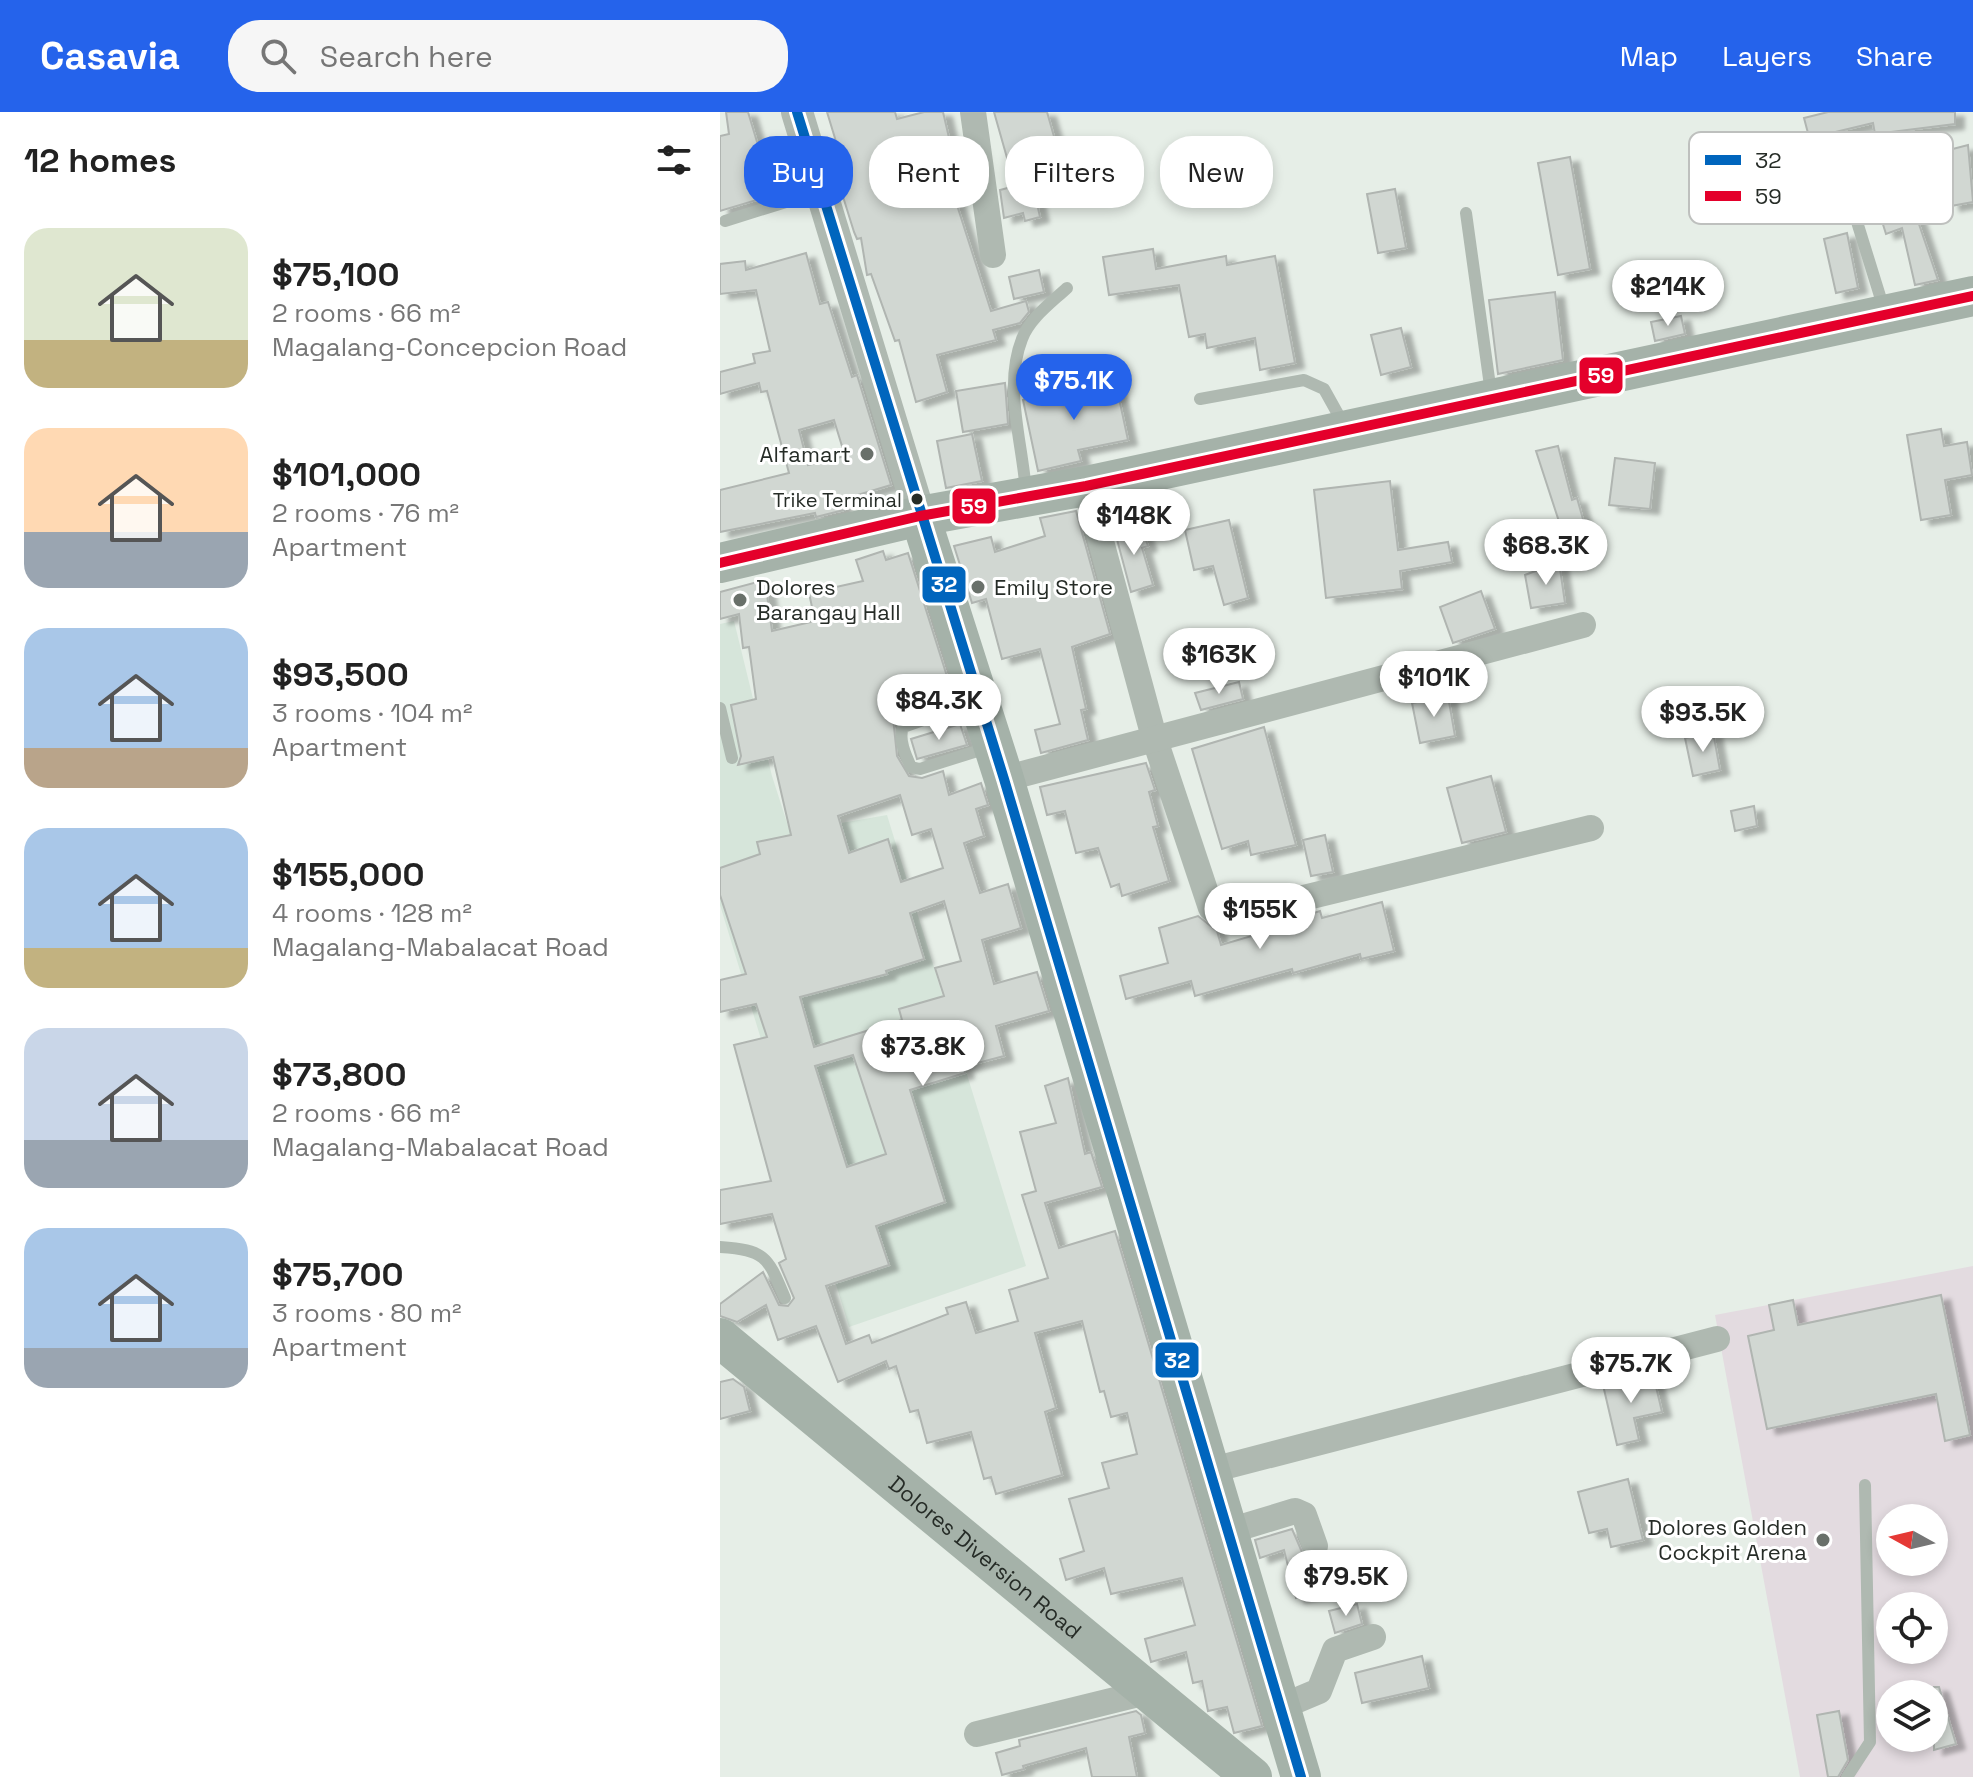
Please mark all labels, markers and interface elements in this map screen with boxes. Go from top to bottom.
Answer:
search box [228,20,788,92]
text: Casavia [40,32,180,80]
icon: search [256,34,300,78]
text: Search here [320,37,493,76]
text: Map [1620,38,1678,74]
text: Layers [1722,38,1812,74]
text: Share [1856,38,1933,74]
legend [1689,132,1953,224]
chip: Buy [744,136,853,208]
chip: Rent [869,136,989,208]
chip: Filters [1005,136,1144,208]
chip: New [1160,136,1273,208]
icon: filters [652,138,696,182]
text: 12 homes [24,139,176,182]
text: 32 [1755,146,1782,174]
text: 59 [1755,182,1782,210]
text: $75,100 [272,253,400,296]
icon: home [88,260,184,356]
pin: $214K [1612,260,1724,328]
text: $214K [1630,269,1706,303]
text: 2 rooms · 66 m² [272,296,461,330]
text: Magalang-Concepcion Road [272,330,627,364]
pin: $75.1K [1009,354,1139,422]
line badge: 59 [1578,356,1624,395]
text: 59 [1588,361,1614,389]
text: $75.1K [1034,363,1114,397]
place label: Alfamart [760,440,851,468]
marker: Alfamart [858,445,876,463]
text: $101,000 [272,453,421,496]
icon: home [88,460,184,556]
place label: Trike Terminal [773,487,902,513]
line badge: 59 [951,487,997,525]
pin: $148K [1078,489,1190,557]
marker: Trike Terminal [909,491,925,507]
text: 59 [961,492,987,520]
text: 2 rooms · 76 m² [272,496,459,530]
text: $148K [1096,498,1172,532]
pin: $68.3K [1481,519,1611,587]
text: $68.3K [1502,528,1590,562]
text: Apartment [272,530,407,564]
line badge: 32 [921,565,967,604]
text: 32 [931,570,957,598]
place label: Dolores Barangay Hall [756,573,901,626]
place label: Emily Store [994,573,1113,601]
marker: Emily Store [969,578,987,596]
marker: Dolores Barangay Hall [731,591,749,609]
pin: $163K [1163,628,1275,696]
text: $163K [1181,637,1257,671]
pin: $101K [1378,651,1490,719]
text: $93,500 [272,653,409,696]
icon: home [88,660,184,756]
text: $101K [1398,660,1470,694]
pin: $84.3K [874,674,1004,742]
text: $84.3K [895,683,983,717]
pin: $93.5K [1638,686,1768,754]
text: $93.5K [1659,695,1747,729]
text: 3 rooms · 104 m² [272,696,473,730]
text: Apartment [272,730,407,764]
text: $155,000 [272,853,424,896]
icon: home [88,860,184,956]
pin: $155K [1204,883,1316,951]
text: $155K [1223,892,1297,926]
text: 4 rooms · 128 m² [272,896,472,930]
text: Magalang-Mabalacat Road [272,930,609,964]
pin: $73.8K [858,1020,988,1088]
text: $73.8K [880,1029,966,1063]
text: $73,800 [272,1053,407,1096]
icon: home [88,1060,184,1156]
text: 2 rooms · 66 m² [272,1096,461,1130]
text: Magalang-Mabalacat Road [272,1130,609,1164]
text: $75,700 [272,1253,403,1296]
icon: home [88,1260,184,1356]
text: 3 rooms · 80 m² [272,1296,462,1330]
text: Apartment [272,1330,407,1364]
pin: $75.7K [1566,1337,1696,1405]
line badge: 32 [1154,1341,1200,1379]
text: 32 [1164,1346,1190,1374]
text: $75.7K [1589,1346,1673,1380]
street label: Dolores Diversion Road [883,1469,1087,1645]
north arrow [1876,1504,1948,1576]
map controls [1876,1504,1948,1752]
place label: Dolores Golden Cockpit Arena [1647,1513,1807,1566]
marker: Dolores Golden Cockpit Arena [1814,1531,1832,1549]
pin: $79.5K [1281,1550,1411,1618]
text: $79.5K [1303,1559,1389,1593]
button: locate [1876,1592,1948,1664]
button: layers [1876,1680,1948,1752]

